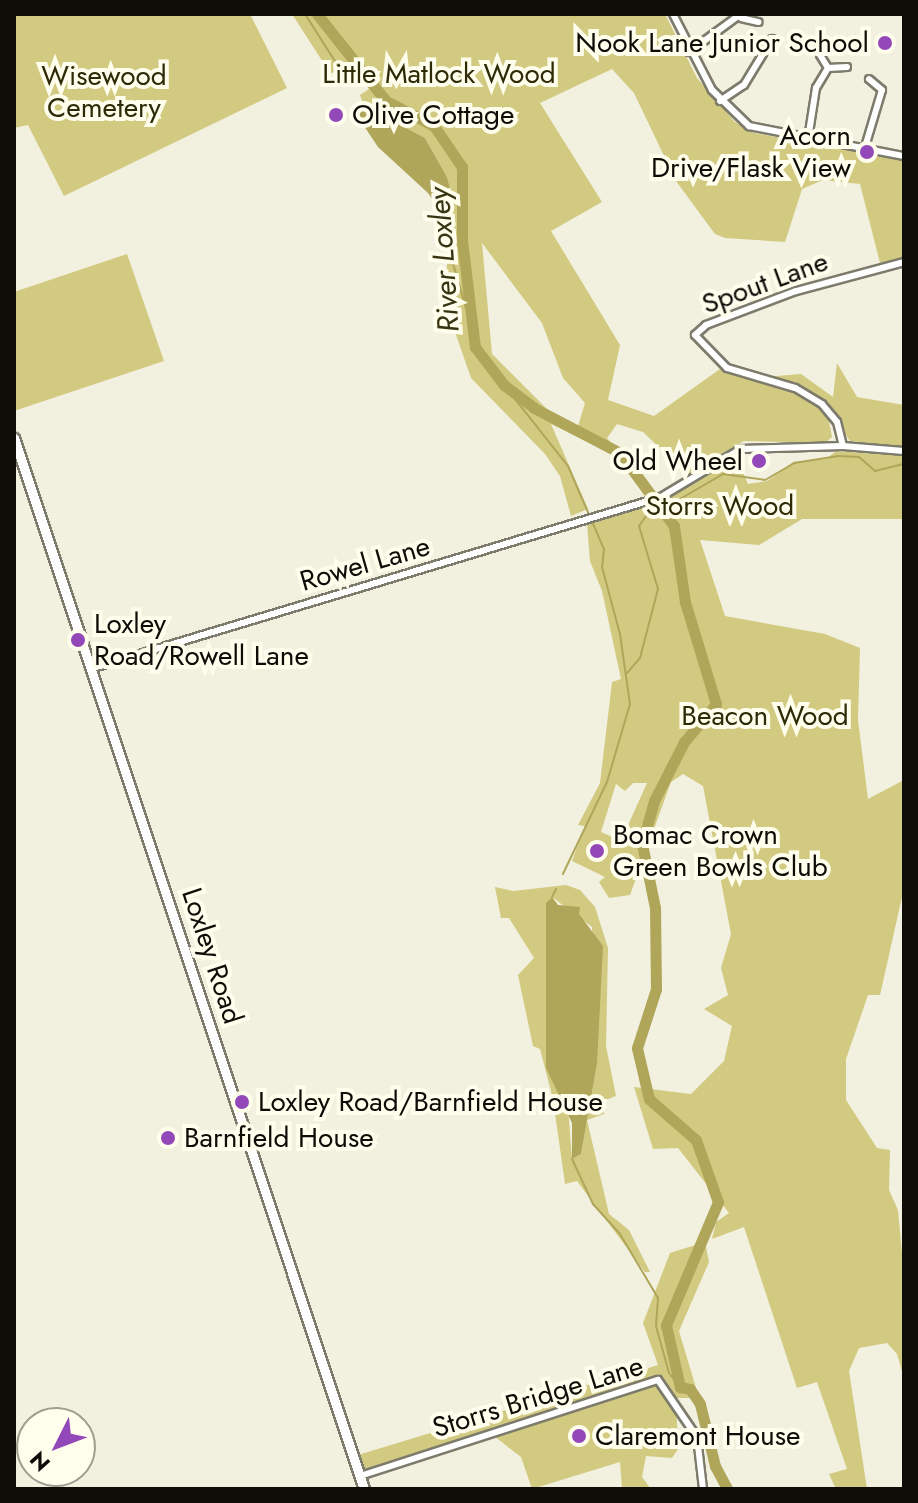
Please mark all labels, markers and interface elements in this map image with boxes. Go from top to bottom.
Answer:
place label: Nook Lane Junior School [575,26,869,60]
marker: Nook Lane Junior School [876,34,894,52]
park label: Little Matlock Wood [322,57,556,91]
park label: Wisewood Cemetery [41,59,167,125]
place label: Olive Cottage [352,98,514,132]
marker: Olive Cottage [327,106,345,124]
place label: Acorn Drive/Flask View [651,119,851,185]
marker: Acorn Drive/Flask View [858,143,876,161]
water label: River Loxley [421,186,467,334]
street label: Spout Lane [697,245,833,321]
place label: Old Wheel [612,444,743,478]
marker: Old Wheel [750,452,768,470]
park label: Storrs Wood [646,489,794,523]
street label: Rowel Lane [296,529,434,599]
place label: Loxley Road/Rowell Lane [94,607,309,673]
marker: Loxley Road/Rowell Lane [69,631,87,649]
park label: Beacon Wood [681,699,849,733]
place label: Bomac Crown Green Bowls Club [613,818,828,884]
marker: Bomac Crown Green Bowls Club [588,842,606,860]
street label: Loxley Road [174,884,250,1028]
place label: Loxley Road/Barnfield House [258,1085,603,1119]
marker: Loxley Road/Barnfield House [233,1093,251,1111]
place label: Barnfield House [184,1121,374,1155]
marker: Barnfield House [159,1129,177,1147]
street label: Storrs Bridge Lane [429,1349,647,1445]
north arrow [16,1407,96,1487]
place label: Claremont House [595,1419,800,1453]
marker: Claremont House [570,1427,588,1445]
text: N [22,1445,57,1479]

